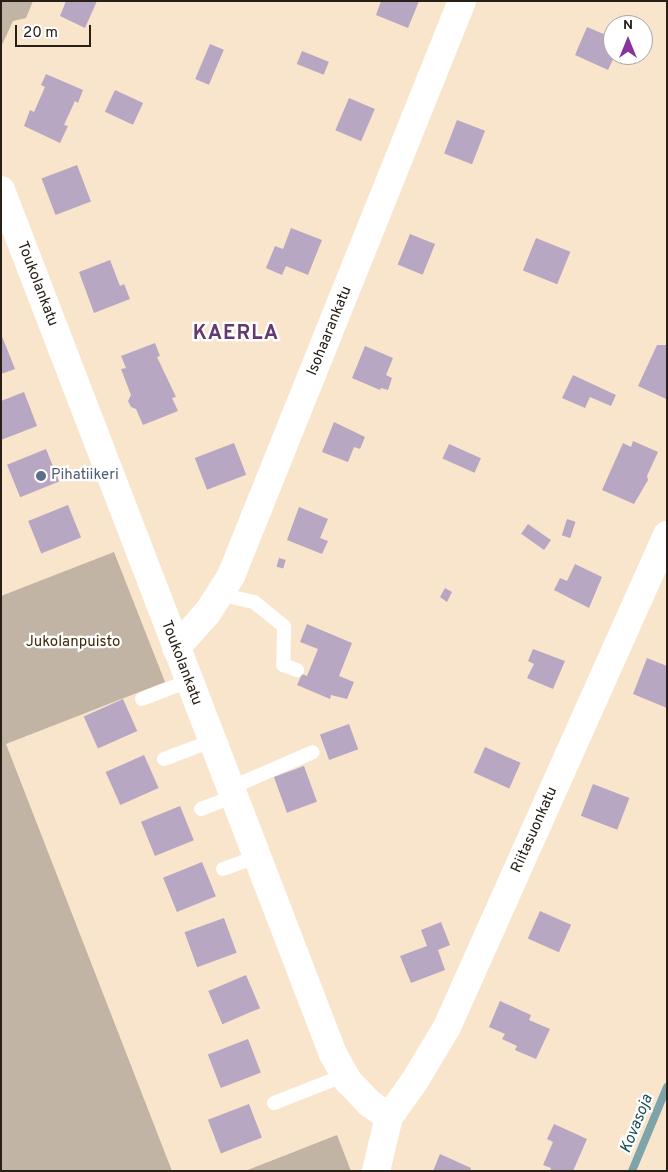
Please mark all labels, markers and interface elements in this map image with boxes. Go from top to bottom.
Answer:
scale bar [18,15,94,47]
north arrow [603,15,653,65]
text: N [623,17,633,34]
text: 20 m [23,24,58,43]
street label: Toukolankatu [13,239,61,329]
street label: Isohaarankatu [304,284,356,378]
district label: KAERLA [192,322,280,346]
place label: Pihatiikeri [51,467,119,485]
marker: Pihatiikeri [35,470,47,482]
street label: Toukolankatu [157,618,205,708]
park label: Jukolanpuisto [26,634,120,652]
street label: Riitasuonkatu [508,784,562,876]
water label: Kovasoja [617,1092,657,1156]

